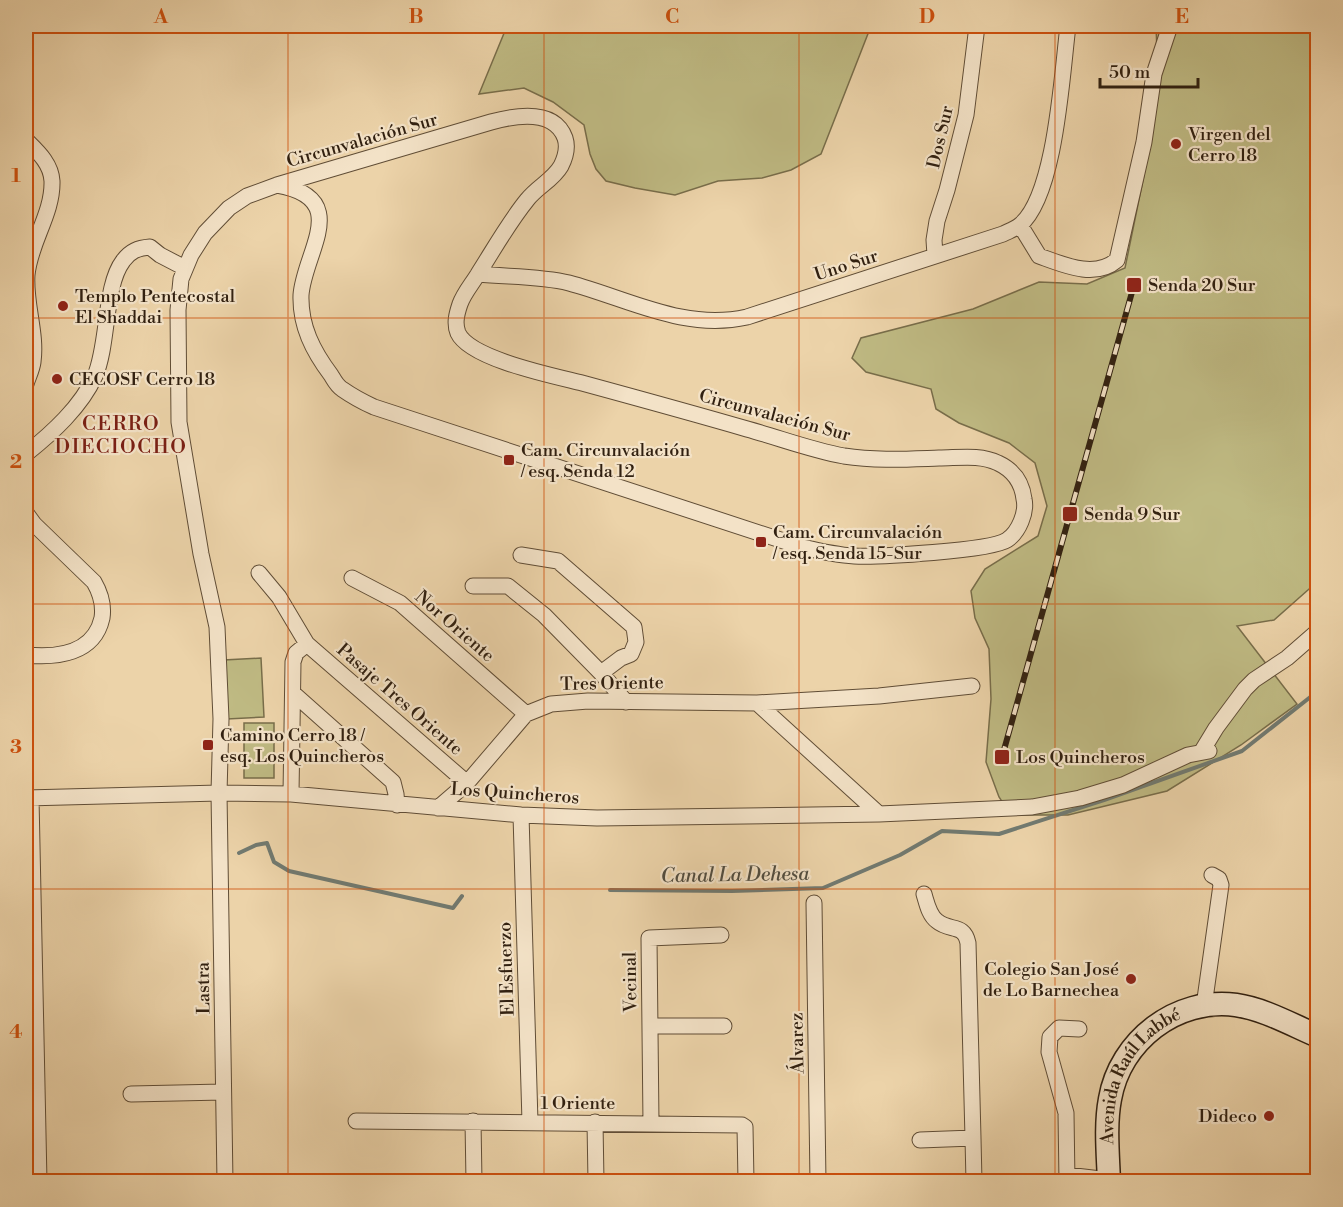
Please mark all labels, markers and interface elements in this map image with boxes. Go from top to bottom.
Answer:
text: A [153,5,169,30]
text: B [408,5,424,30]
text: C [665,5,679,30]
text: D [919,5,935,30]
text: E [1175,5,1189,30]
scale bar [1100,51,1198,89]
text: 50 m [1109,61,1151,84]
street label: Dos Sur [922,103,959,171]
street label: Circunvalación Sur [284,108,441,173]
place label: Virgen del Cerro 18 [1187,123,1271,167]
marker: Virgen del Cerro 18 [1169,137,1183,151]
text: 1 [11,164,21,189]
street label: Uno Sur [811,244,881,287]
place label: Senda 20 Sur [1148,274,1256,297]
marker: Senda 20 Sur [1125,276,1143,294]
place label: Templo Pentecostal El Shaddai [75,285,236,329]
marker: Templo Pentecostal El Shaddai [56,299,70,313]
place label: CECOSF Cerro 18 [69,368,215,391]
marker: CECOSF Cerro 18 [50,372,64,386]
street label: Circunvalación Sur [696,384,853,447]
district label: CERRO DIECIOCHO [55,412,187,460]
place label: Cam. Circunvalación / esq. Senda 12 [520,439,690,483]
text: 2 [10,450,22,475]
marker: Cam. Circunvalación / esq. Senda 12 [502,453,516,467]
place label: Senda 9 Sur [1084,503,1180,526]
marker: Senda 9 Sur [1061,505,1079,523]
place label: Cam. Circunvalación / esq. Senda 15-Sur [772,521,942,565]
marker: Cam. Circunvalación / esq. Senda 15-Sur [754,535,768,549]
street label: Nor Oriente [410,586,499,667]
street label: Pasaje Tres Oriente [332,638,467,760]
street label: Tres Oriente [560,671,664,696]
place label: Camino Cerro 18 / esq. Los Quincheros [220,724,384,768]
text: 3 [10,735,22,760]
marker: Camino Cerro 18 / esq. Los Quincheros [201,738,215,752]
place label: Los Quincheros [1016,746,1145,769]
marker: Los Quincheros [993,748,1011,766]
street label: Los Quincheros [450,778,580,809]
water label: Canal La Dehesa [661,862,810,889]
street label: El Esfuerzo [493,922,520,1016]
street label: Vecinal [618,951,643,1013]
place label: Colegio San José de Lo Barnechea [983,958,1120,1002]
street label: Lastra [192,961,215,1014]
marker: Colegio San José de Lo Barnechea [1124,972,1138,986]
street label: Avenida Raúl Labbé [1096,1003,1184,1146]
street label: Álvarez [785,1012,810,1075]
text: 4 [9,1020,23,1045]
street label: 1 Oriente [541,1092,615,1115]
place label: Dideco [1199,1105,1257,1128]
marker: Dideco [1262,1109,1276,1123]

